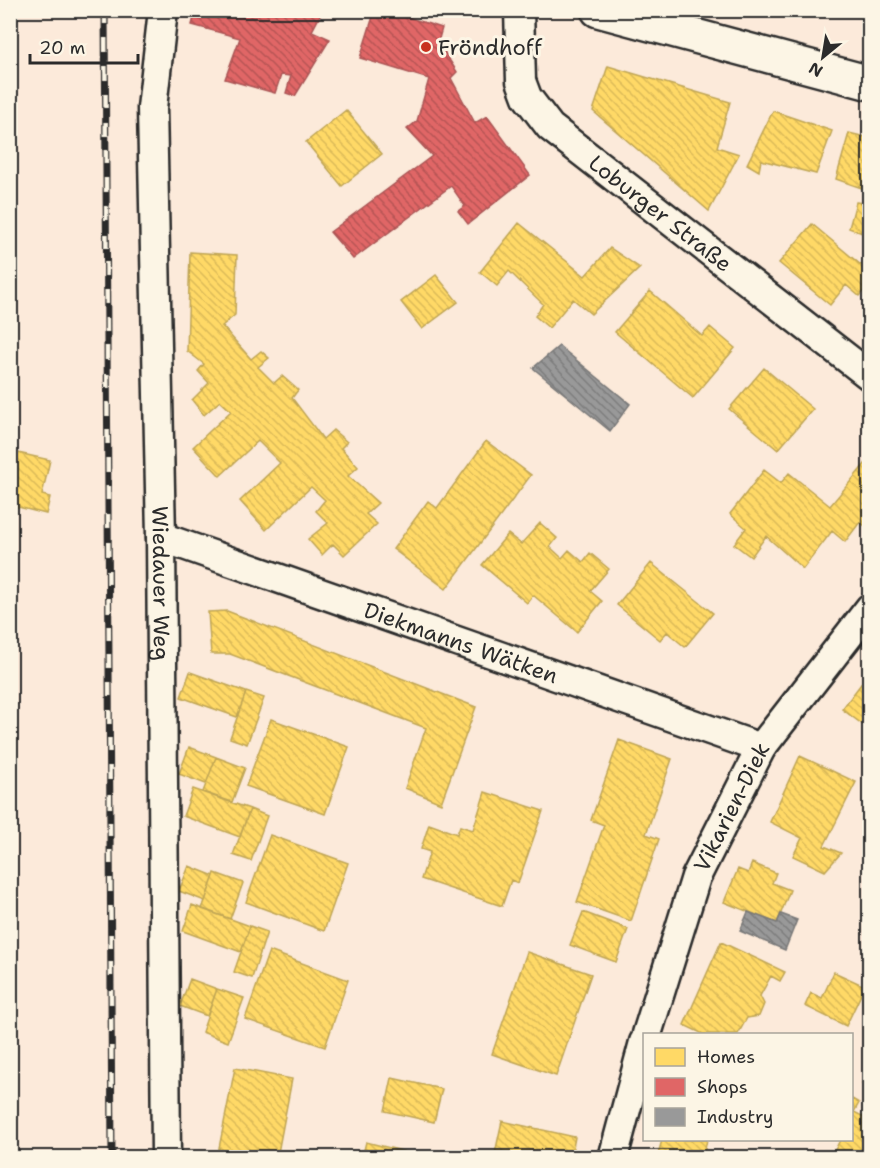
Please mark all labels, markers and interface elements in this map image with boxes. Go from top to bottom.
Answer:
scale bar [30,27,138,65]
north arrow [793,27,853,87]
place label: Fröndhoff [438,33,543,62]
text: 20 m [39,36,85,60]
marker: Fröndhoff [419,40,433,54]
text: N [805,57,826,82]
street label: Loburger Straße [583,148,738,278]
street label: Wiedauer Weg [146,505,176,661]
street label: Diekmanns Wätken [360,595,562,690]
street label: Vikarien-Diek [687,737,776,876]
legend [643,1033,853,1141]
text: Homes [697,1045,755,1069]
text: Shops [697,1075,748,1099]
text: Industry [697,1105,773,1129]

